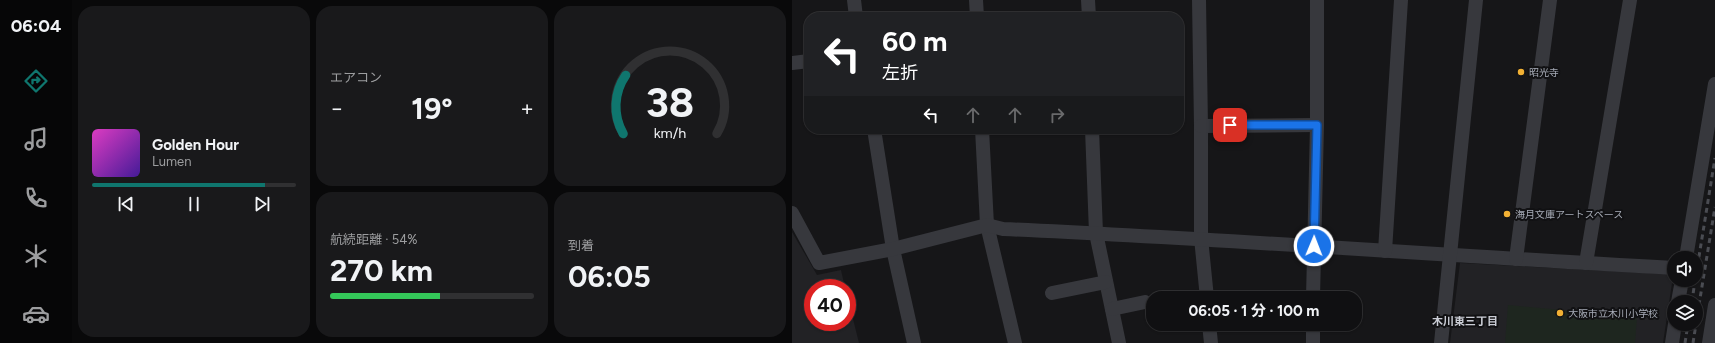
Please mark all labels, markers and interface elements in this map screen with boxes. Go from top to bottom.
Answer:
text: 06:04 [11,15,61,37]
text: 60 m [882,24,947,58]
icon: left [816,28,868,80]
text: 左折 [882,62,918,84]
place label: 昭光寺 [1529,66,1559,79]
icon: directions [22,67,50,95]
marker: 昭光寺 [1516,67,1526,77]
text: エアコン [330,70,382,85]
text: 38 [646,77,694,127]
text: 19° [411,90,453,127]
text: − [330,95,344,122]
text: + [520,95,534,122]
icon: left [920,104,942,126]
icon: ahead [962,104,984,126]
icon: ahead [1004,104,1026,126]
icon: right [1046,104,1068,126]
pin [1213,108,1247,142]
icon: arrive [1219,114,1241,136]
text: km/h [654,123,686,141]
icon: music [22,125,50,153]
text: Golden Hour [152,136,239,154]
text: Lumen [152,154,191,169]
icon: phone [22,184,50,212]
icon: previous [115,193,137,215]
icon: pause [183,193,205,215]
icon: next [251,193,273,215]
place label: 海月文庫アートスペース [1515,208,1623,221]
marker: 海月文庫アートスペース [1502,209,1512,219]
position arrow [1293,225,1335,267]
text: 航続距離 · 54% [330,232,418,247]
text: 到着 [568,238,594,253]
icon: climate [22,242,50,270]
map controls [1667,251,1703,331]
button: sound [1667,251,1703,287]
text: 270 km [330,252,433,289]
text: 06:05 [568,258,651,295]
speed limit sign: 40 [804,279,856,331]
button: layers [1667,295,1703,331]
icon: car [22,300,50,328]
text: 06:05 · 1 分 · 100 m [1189,302,1319,320]
place label: 大阪市立木川小学校 [1568,307,1658,320]
marker: 大阪市立木川小学校 [1555,308,1565,318]
district label: 木川東三丁目 [1432,315,1498,328]

